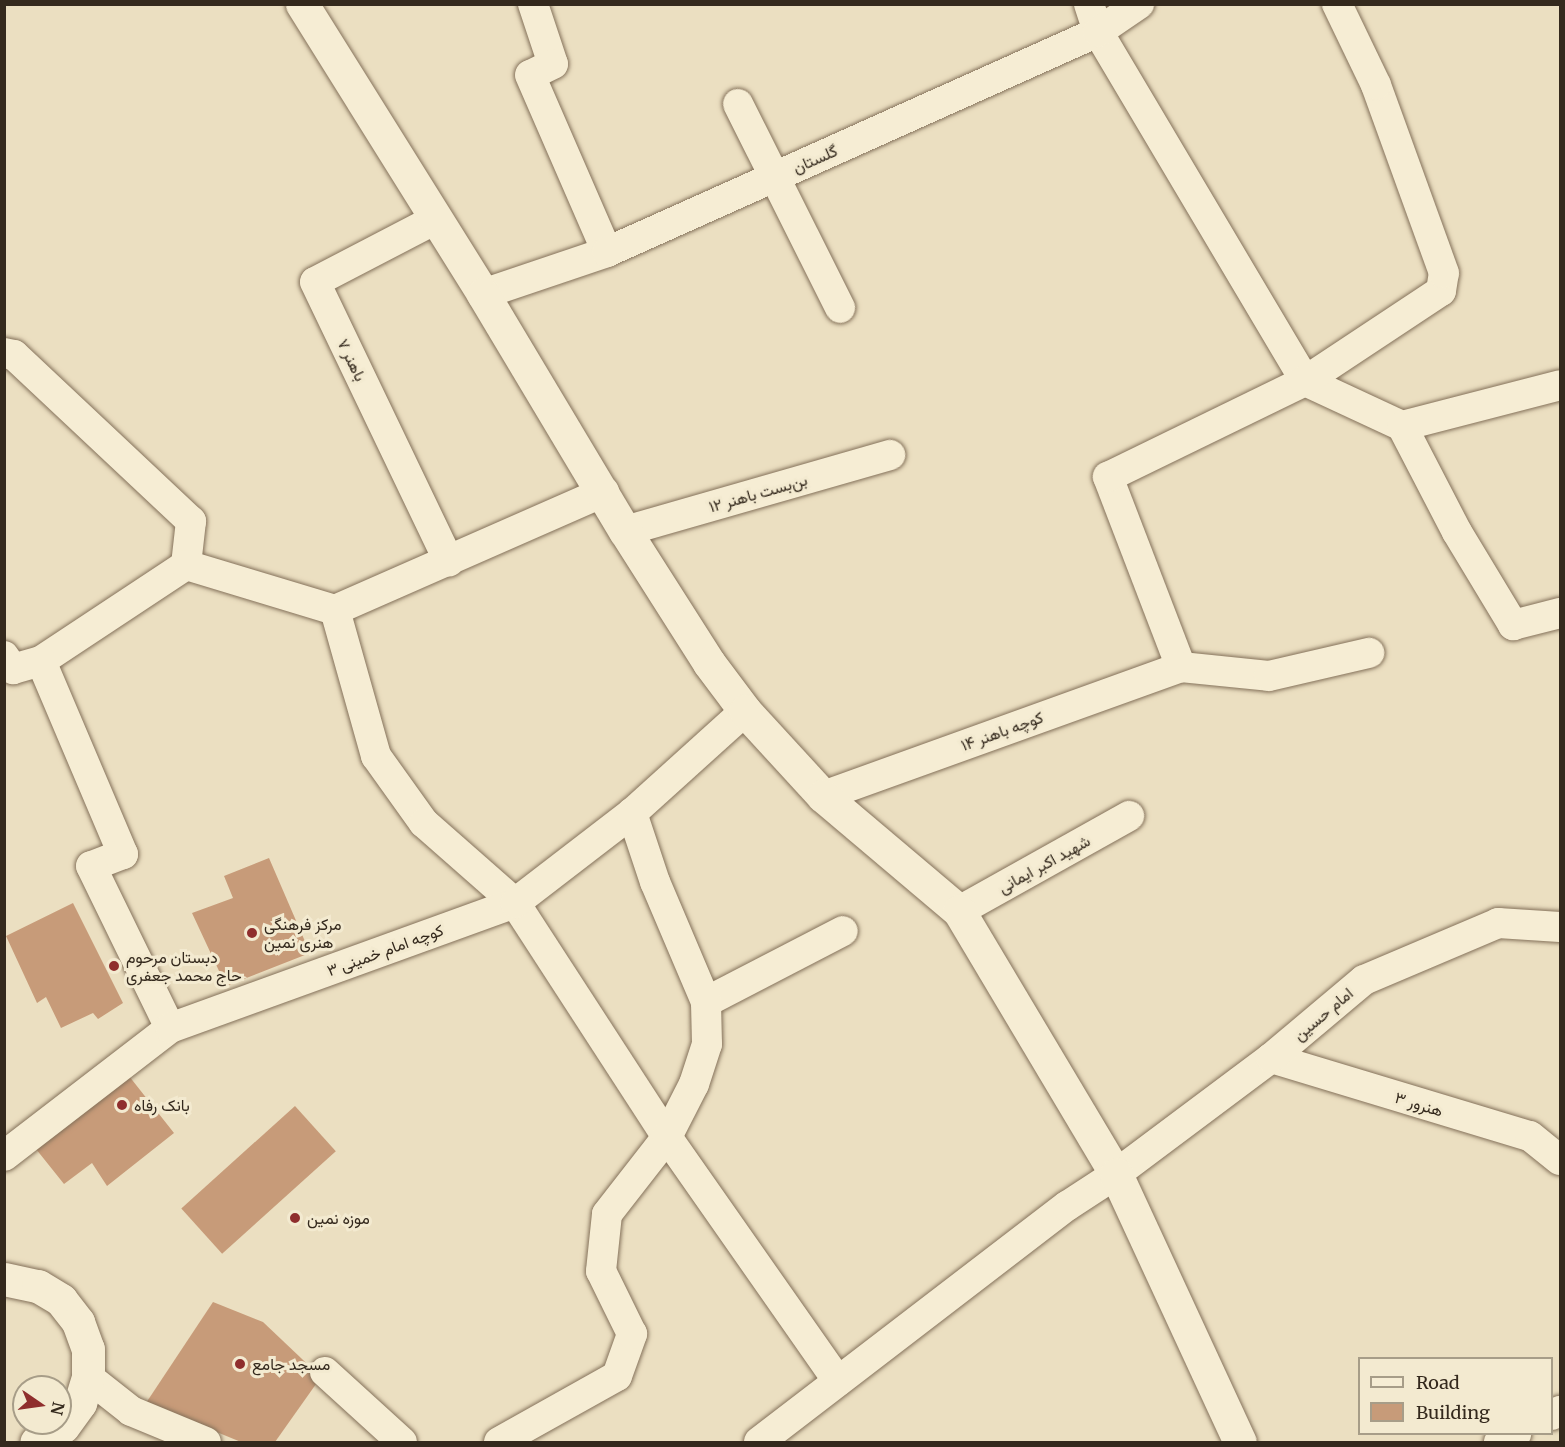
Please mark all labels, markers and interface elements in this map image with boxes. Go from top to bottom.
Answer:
street label: گلستان [790,141,840,177]
street label: باهنر ۷ [334,336,370,384]
street label: بن‌بست باهنر ۱۲ [707,470,809,516]
street label: کوچه باهنر ۱۴ [958,707,1046,755]
street label: شهید اکبر ایمانی [995,831,1093,897]
place label: مرکز فرهنگی هنری نمین [264,914,342,952]
street label: کوچه امام خمینی ۳ [324,920,446,980]
marker: مرکز فرهنگی هنری نمین [245,926,259,940]
place label: دبستان مرحوم حاج محمد جعفری [126,947,242,985]
marker: دبستان مرحوم حاج محمد جعفری [107,959,121,973]
street label: امام حسین [1289,984,1357,1044]
street label: هنرور ۳ [1393,1088,1445,1120]
place label: بانک رفاه [134,1095,190,1115]
marker: بانک رفاه [115,1098,129,1112]
place label: موزه نمین [307,1208,370,1228]
marker: موزه نمین [288,1211,302,1225]
place label: مسجد جامع [252,1354,330,1374]
marker: مسجد جامع [233,1357,247,1371]
legend [1358,1357,1553,1435]
text: Road [1416,1371,1460,1394]
north arrow [12,1375,72,1435]
text: N [46,1400,69,1417]
text: Building [1416,1401,1490,1424]

